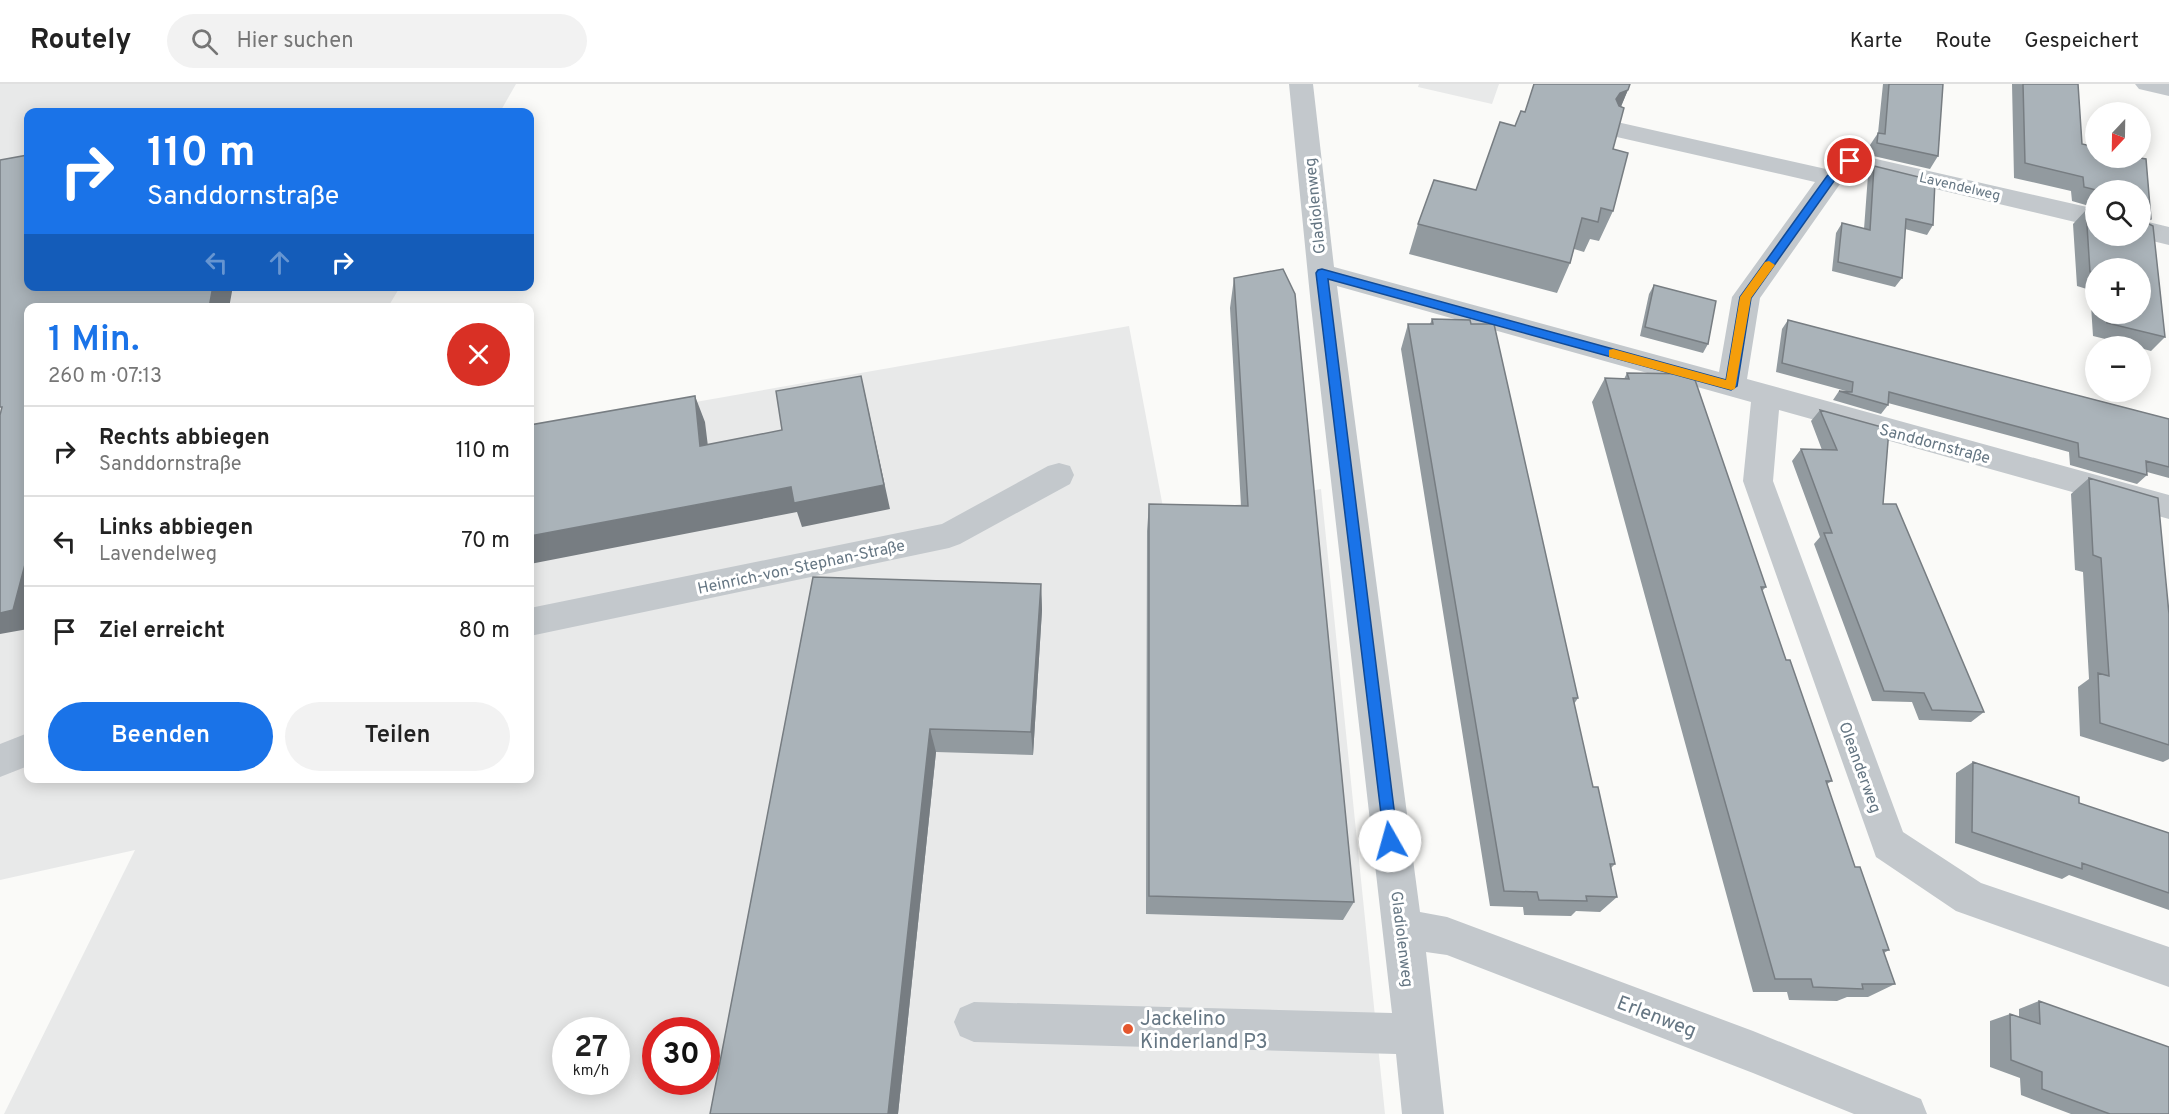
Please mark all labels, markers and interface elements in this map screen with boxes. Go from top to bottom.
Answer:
search box [167,14,587,68]
text: Routely [30,23,131,59]
icon: search [188,25,221,58]
text: Hier suchen [236,28,354,55]
text: Karte [1850,28,1902,55]
text: Route [1935,28,1991,55]
text: Gespeichert [2024,28,2139,55]
north arrow [2085,102,2151,168]
map controls [2085,102,2151,402]
text: 110 m [147,128,256,181]
icon: right [48,132,126,210]
pin [1824,135,1875,186]
icon: arrive [1833,144,1866,177]
street label: Gladiolenweg [1301,157,1331,255]
street label: Lavendelweg [1917,170,2002,205]
text: Sanddornstraße [147,180,339,214]
button: search [2085,180,2151,246]
icon: left [200,246,233,279]
icon: ahead [263,246,296,279]
icon: right [326,246,359,279]
button: + [2085,258,2151,324]
text: 1 Min. [48,318,140,364]
button: close [447,323,510,386]
button: − [2085,336,2151,402]
text: 260 m · 07:13 [48,364,162,390]
street label: Sanddornstraße [1877,421,1992,469]
text: Rechts abbiegen [99,425,270,452]
icon: right [48,435,81,468]
text: 110 m [456,438,510,465]
text: Sanddornstraße [99,452,241,478]
text: Links abbiegen [99,515,253,542]
icon: left [48,525,81,558]
text: 70 m [461,528,510,555]
street label: Heinrich-von-Stephan-Straße [696,536,907,600]
text: Lavendelweg [99,542,217,568]
icon: arrive [48,615,81,648]
text: Ziel erreicht [99,618,225,645]
text: 80 m [459,618,510,645]
button: Beenden [48,702,273,771]
button: Teilen [285,702,510,771]
street label: Oleanderweg [1833,719,1885,816]
position arrow [1358,809,1422,873]
street label: Gladiolenweg [1385,890,1417,989]
street label: Erlenweg [1613,991,1700,1045]
place label: Jackelino Kinderland P3 [1140,1007,1267,1056]
speed limit sign: 30 [642,1017,720,1095]
marker: Jackelino Kinderland P3 [1121,1022,1135,1036]
text: 27 [574,1030,608,1067]
text: km/h [573,1062,609,1081]

